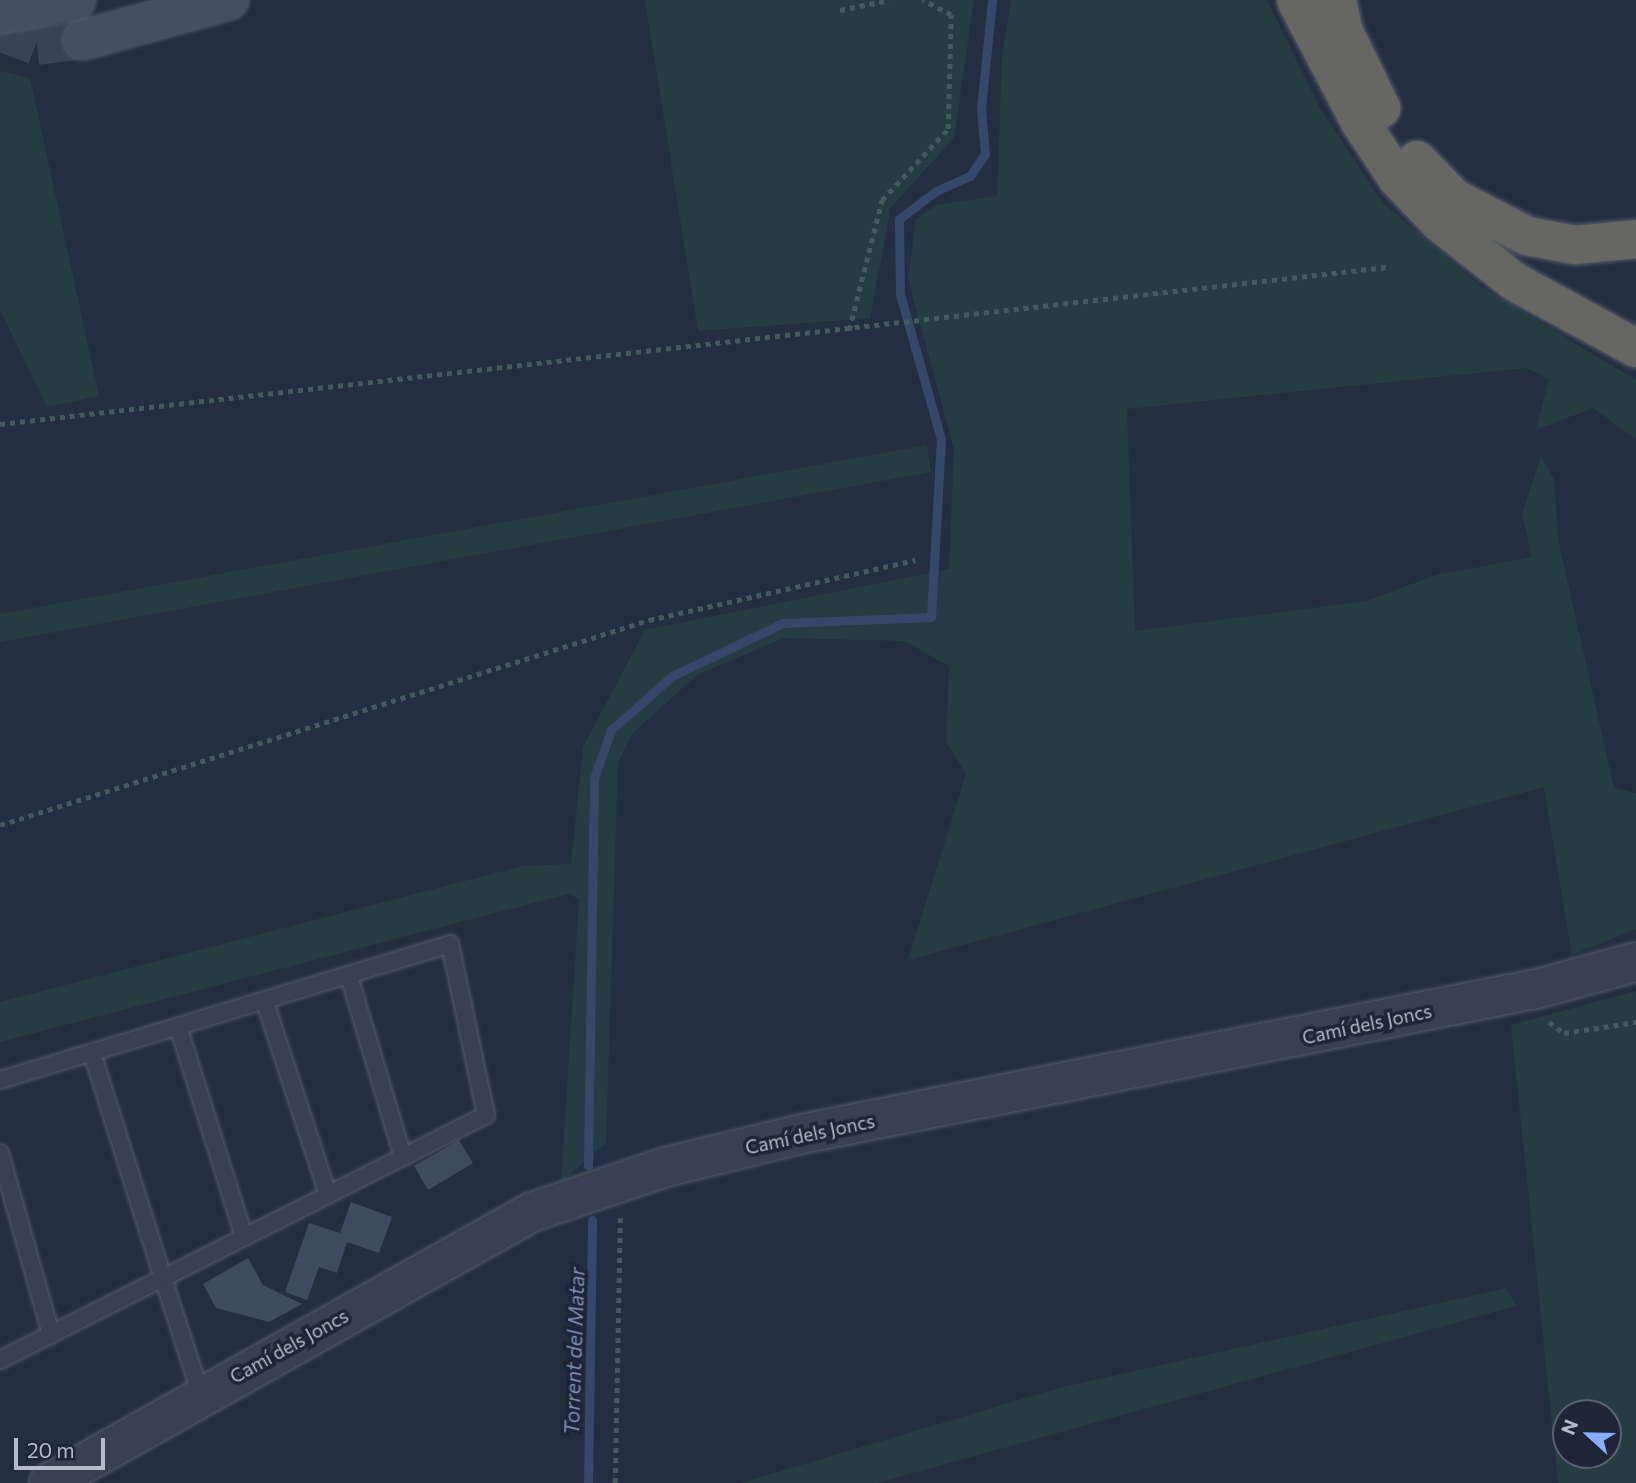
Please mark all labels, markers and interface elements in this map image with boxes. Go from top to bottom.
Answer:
street label: Camí dels Joncs [1300,999,1434,1049]
street label: Camí dels Joncs [743,1109,877,1159]
water label: Torrent del Matar [558,1267,590,1435]
street label: Camí dels Joncs [226,1304,352,1388]
north arrow [1552,1399,1622,1469]
text: N [1556,1416,1582,1438]
scale bar [18,1424,108,1468]
text: 20 m [27,1437,75,1462]

